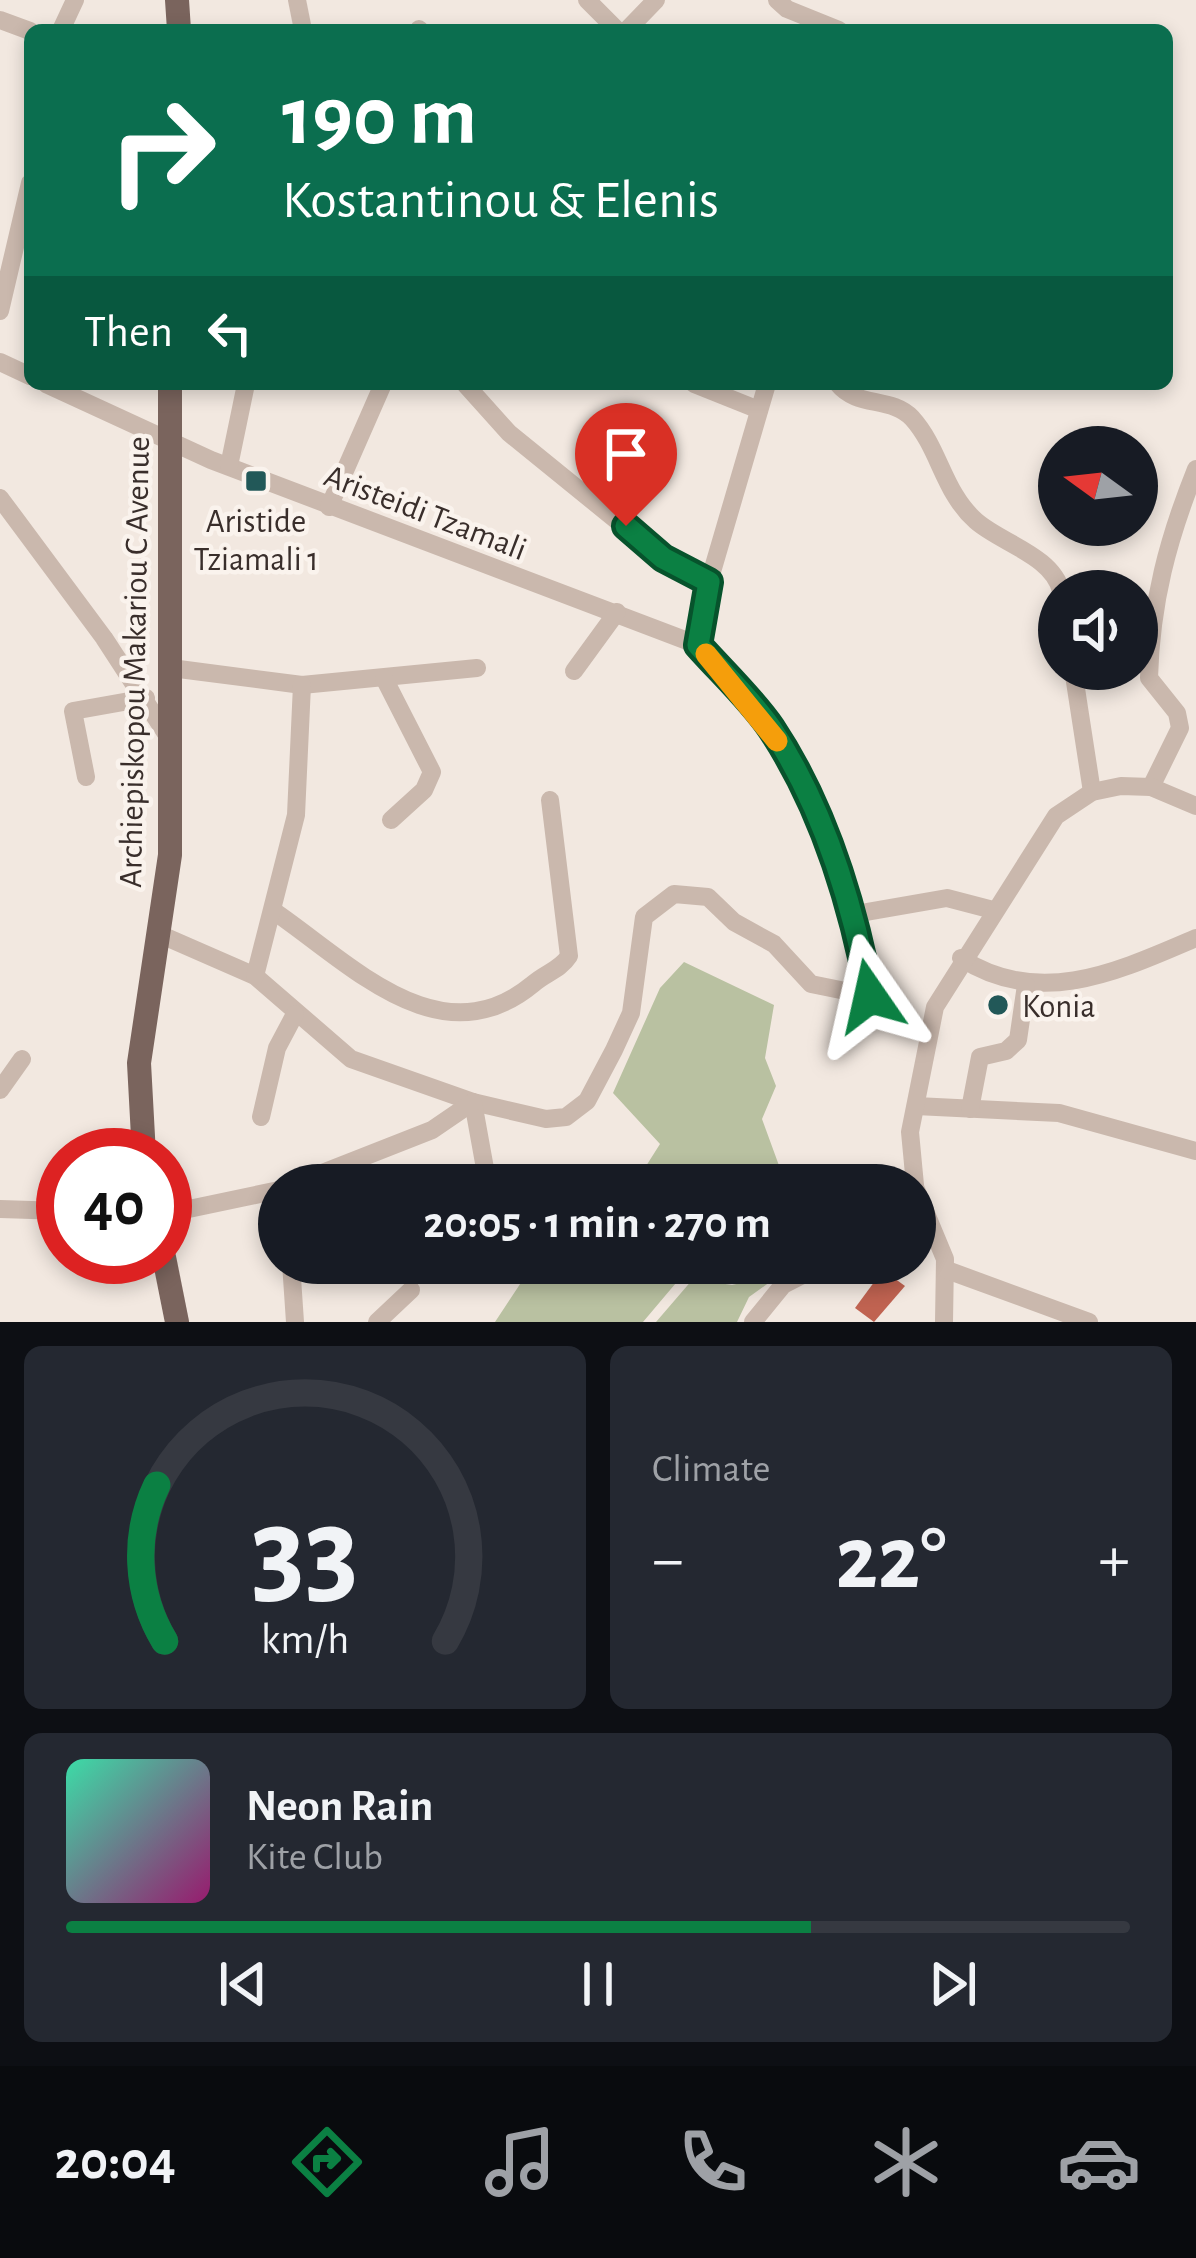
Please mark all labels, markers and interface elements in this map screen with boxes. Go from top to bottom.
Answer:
icon: right [84,72,240,228]
text: 190 m [282,76,477,160]
text: Kostantinou & Elenis [282,174,719,228]
icon: left [197,300,263,366]
text: Then [84,310,173,355]
pin [575,403,677,526]
icon: arrive [593,421,659,487]
north arrow [1038,426,1158,546]
map controls [1038,426,1158,690]
street label: Archiepiskopou Makariou C Avenue [115,436,156,888]
street label: Aristeidi Tzamali [319,460,531,567]
marker: Aristide Tziamali 1 [243,468,269,494]
place label: Aristide Tziamali 1 [193,506,319,577]
button: sound [1038,570,1158,690]
position arrow [807,933,933,1059]
place label: Konia [1022,991,1095,1024]
marker: Konia [985,992,1011,1018]
speed limit sign: 40 [36,1128,192,1284]
text: 20:05 · 1 min · 270 m [423,1201,771,1246]
text: Climate [652,1450,770,1489]
text: 33 [251,1490,359,1615]
text: 22° [835,1515,947,1605]
text: − [652,1527,684,1593]
text: + [1098,1527,1130,1593]
text: km/h [261,1618,349,1661]
text: Neon Rain [246,1784,433,1829]
text: Kite Club [246,1838,383,1877]
icon: previous [210,1951,276,2017]
icon: pause [565,1951,631,2017]
icon: next [920,1951,986,2017]
icon: directions [285,2120,369,2204]
icon: music [478,2120,562,2204]
icon: phone [671,2120,755,2204]
icon: climate [864,2120,948,2204]
icon: car [1057,2120,1141,2204]
text: 20:04 [55,2135,176,2189]

